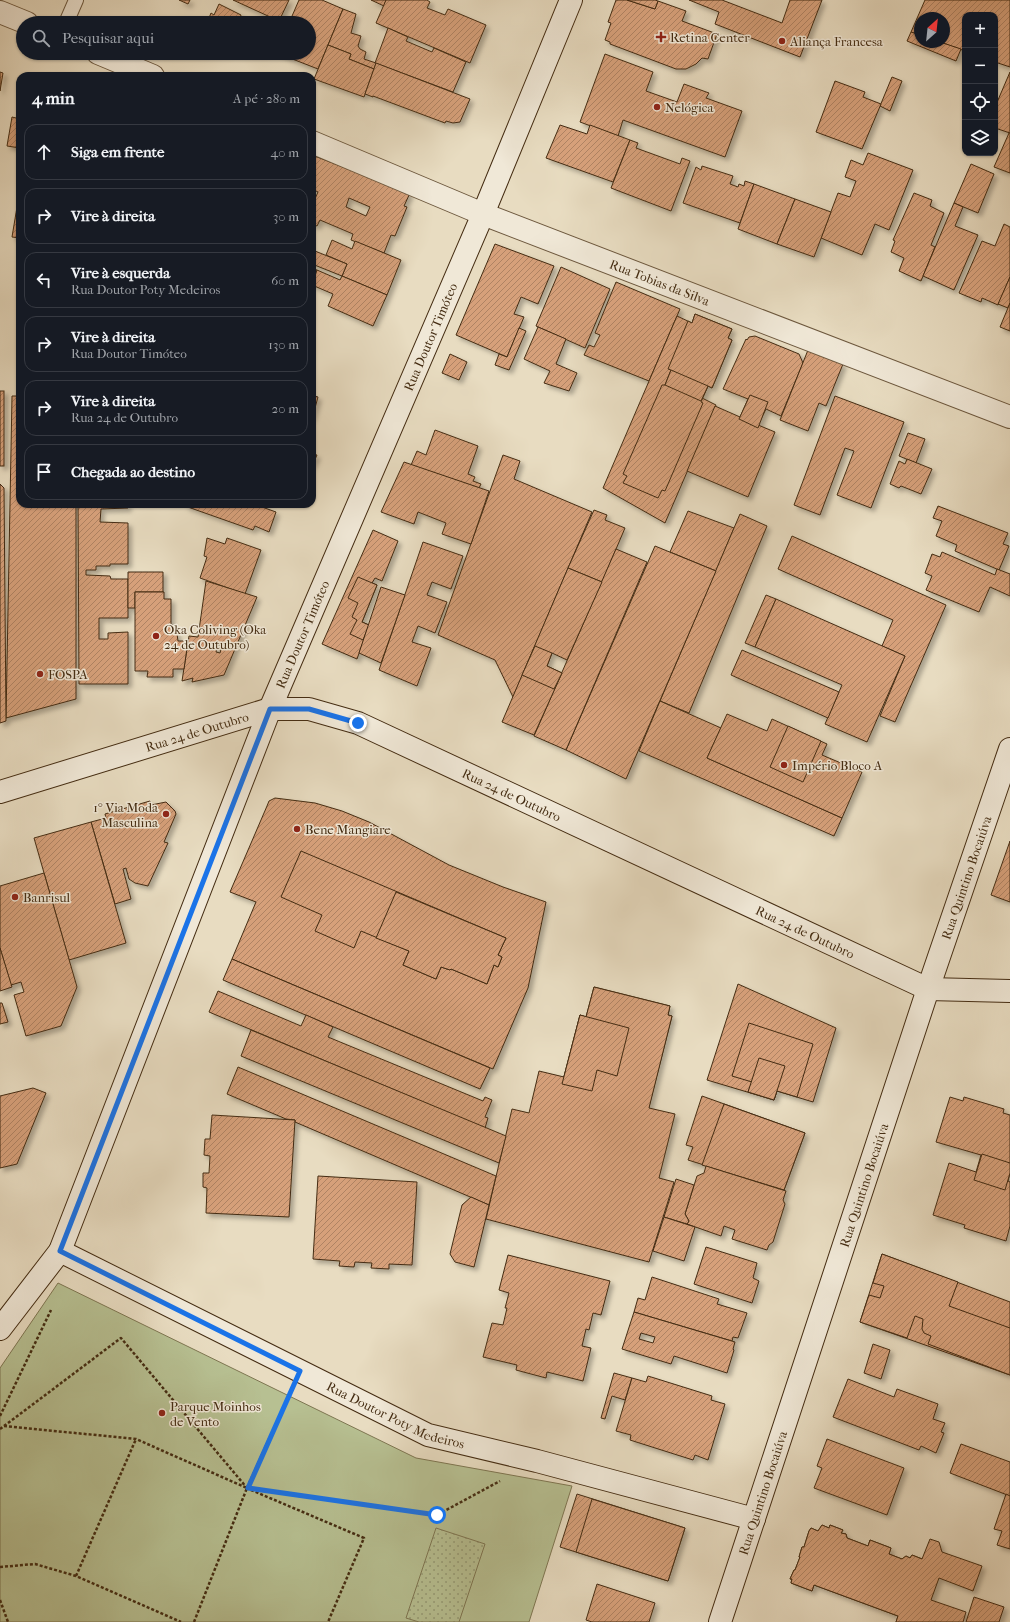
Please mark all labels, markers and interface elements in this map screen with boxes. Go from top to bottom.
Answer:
north arrow [914,12,950,48]
map controls [962,12,998,156]
button: + [962,12,998,48]
search box [16,16,316,60]
icon: search [30,27,52,49]
text: Pesquisar aqui [62,29,154,47]
place label: Retina Center [670,30,750,45]
marker: Retina Center [655,31,667,43]
place label: Aliança Francesa [789,34,884,50]
marker: Aliança Francesa [777,36,787,46]
button: − [962,48,998,84]
button: locate [962,84,998,120]
text: 4 min [32,88,75,108]
text: A pé · 280 m [233,91,300,106]
place label: Nelógica [665,100,715,115]
marker: Nelógica [652,102,662,112]
button: layers [962,120,998,156]
icon: ahead [33,141,55,163]
text: Siga em frente [71,143,164,161]
text: 40 m [271,145,299,160]
icon: right [33,205,55,227]
text: Vire à direita [71,207,155,225]
text: 30 m [273,209,299,224]
street label: Rua Tobias da Silva [608,256,713,309]
text: Vire à esquerda [71,264,170,282]
icon: left [33,269,55,291]
text: 60 m [271,273,299,288]
street label: Rua Doutor Timóteo [400,280,460,393]
text: Rua Doutor Poty Medeiros [71,282,220,297]
text: Vire à direita [71,328,155,346]
icon: right [33,333,55,355]
text: 130 m [268,337,299,352]
text: Rua Doutor Timóteo [71,346,187,361]
text: Vire à direita [71,392,155,410]
icon: right [33,397,55,419]
text: 20 m [272,401,299,416]
text: Rua 24 de Outubro [71,410,178,425]
icon: arrive [33,461,55,483]
text: Chegada ao destino [71,463,195,481]
street label: Rua Doutor Timóteo [272,578,332,691]
place label: Oka Coliving (Oka 24 de Outubro) [164,622,267,652]
marker: Oka Coliving (Oka 24 de Outubro) [151,631,161,641]
place label: FOSPA [48,667,88,682]
marker: FOSPA [35,669,45,679]
street label: Rua 24 de Outubro [143,708,251,754]
route end [349,714,367,732]
place label: Império Bloco A [792,758,883,773]
marker: Império Bloco A [779,760,789,770]
street label: Rua 24 de Outubro [460,765,564,824]
place label: 1° Via Moda Masculina [93,800,159,830]
marker: 1° Via Moda Masculina [161,809,171,819]
street label: Rua Quintino Bocaiúva [938,813,994,941]
place label: Bene Mangiare [305,822,391,837]
marker: Bene Mangiare [292,824,302,834]
place label: Banrisul [23,890,71,905]
marker: Banrisul [10,892,20,902]
street label: Rua 24 de Outubro [753,902,857,961]
street label: Rua Quintino Bocaiúva [836,1120,891,1249]
street label: Rua Doutor Poty Medeiros [324,1378,466,1451]
place label: Parque Moinhos de Vento [170,1399,261,1429]
marker: Parque Moinhos de Vento [157,1408,167,1418]
street label: Rua Quintino Bocaiúva [735,1428,790,1557]
route start [428,1506,446,1524]

